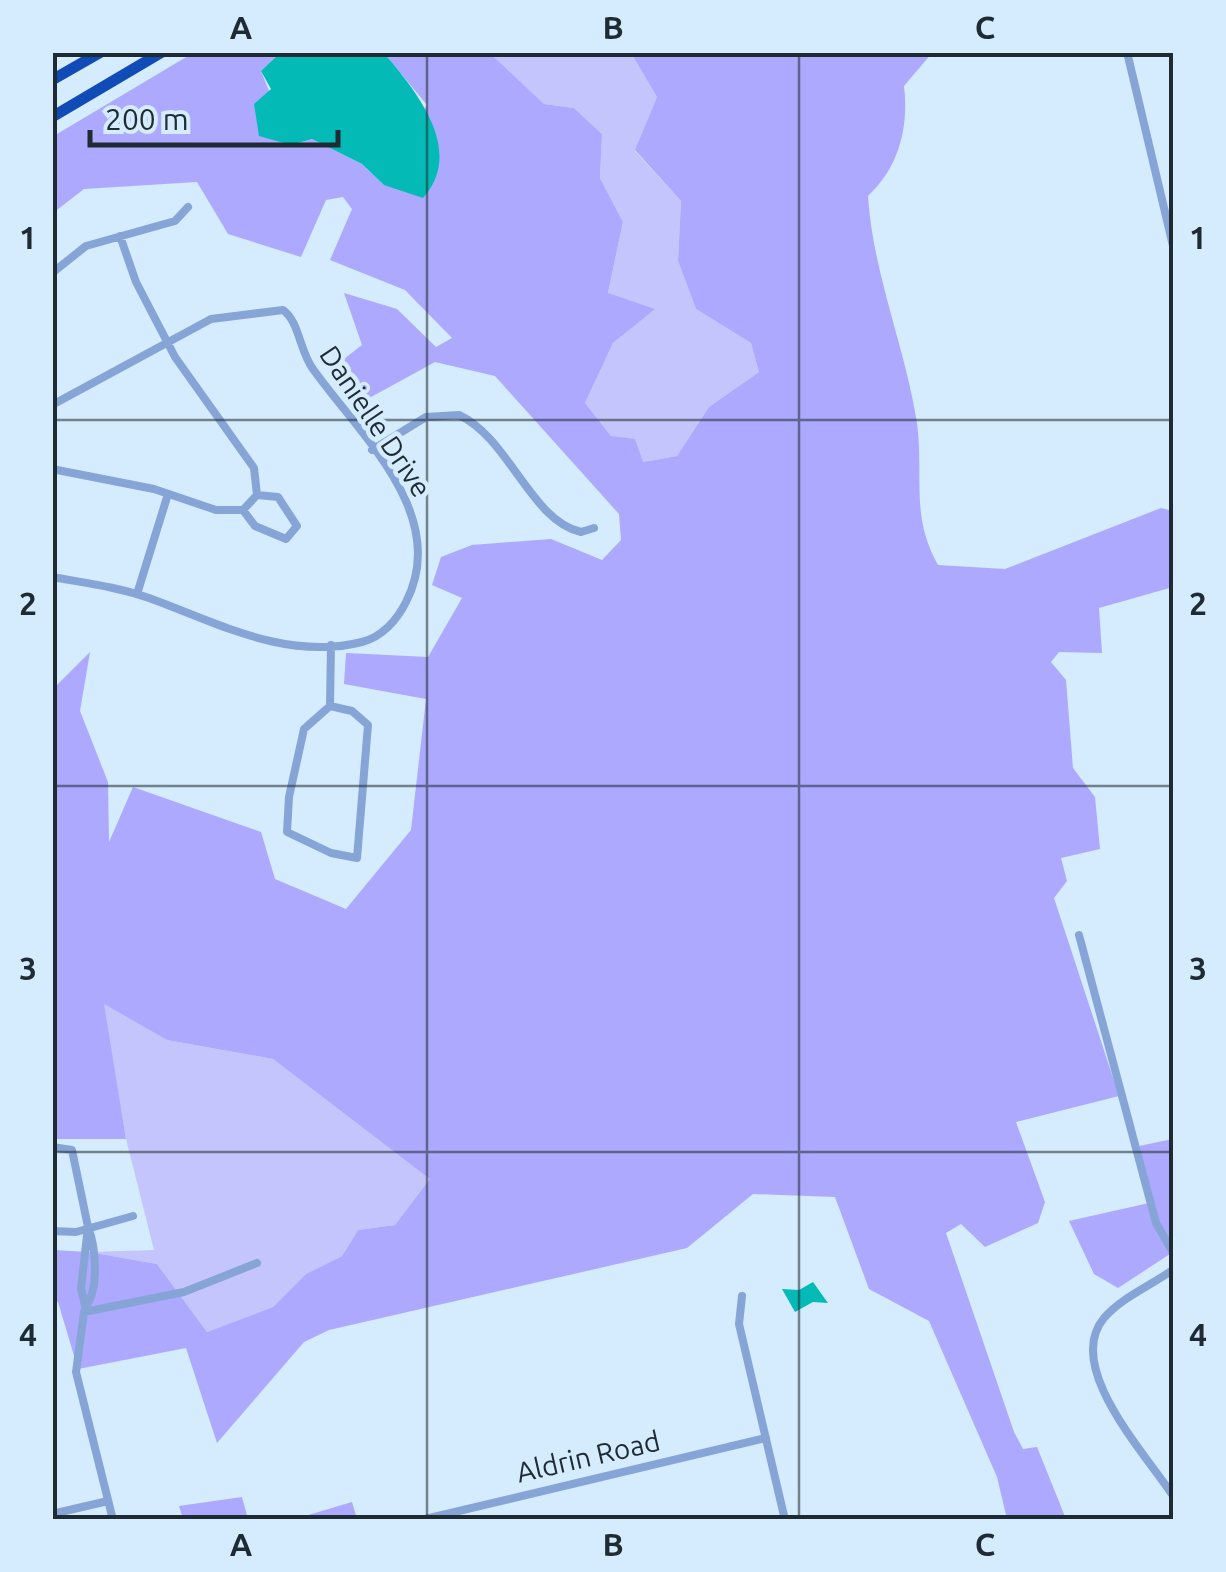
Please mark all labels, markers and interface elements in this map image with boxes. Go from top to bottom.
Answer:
text: A [230,9,253,45]
text: B [602,9,624,45]
text: C [975,9,995,45]
scale bar [90,85,338,147]
text: 200 m [105,102,189,136]
text: 1 [19,219,37,255]
text: 1 [1189,219,1207,255]
street label: Danielle Drive [314,340,438,502]
text: 2 [19,585,37,621]
text: 2 [1189,585,1207,621]
text: 3 [19,950,37,986]
text: 3 [1189,950,1207,986]
text: 4 [19,1316,37,1352]
text: 4 [1189,1316,1207,1352]
street label: Aldrin Road [513,1424,663,1488]
text: A [230,1526,253,1562]
text: B [602,1526,624,1562]
text: C [975,1526,995,1562]

